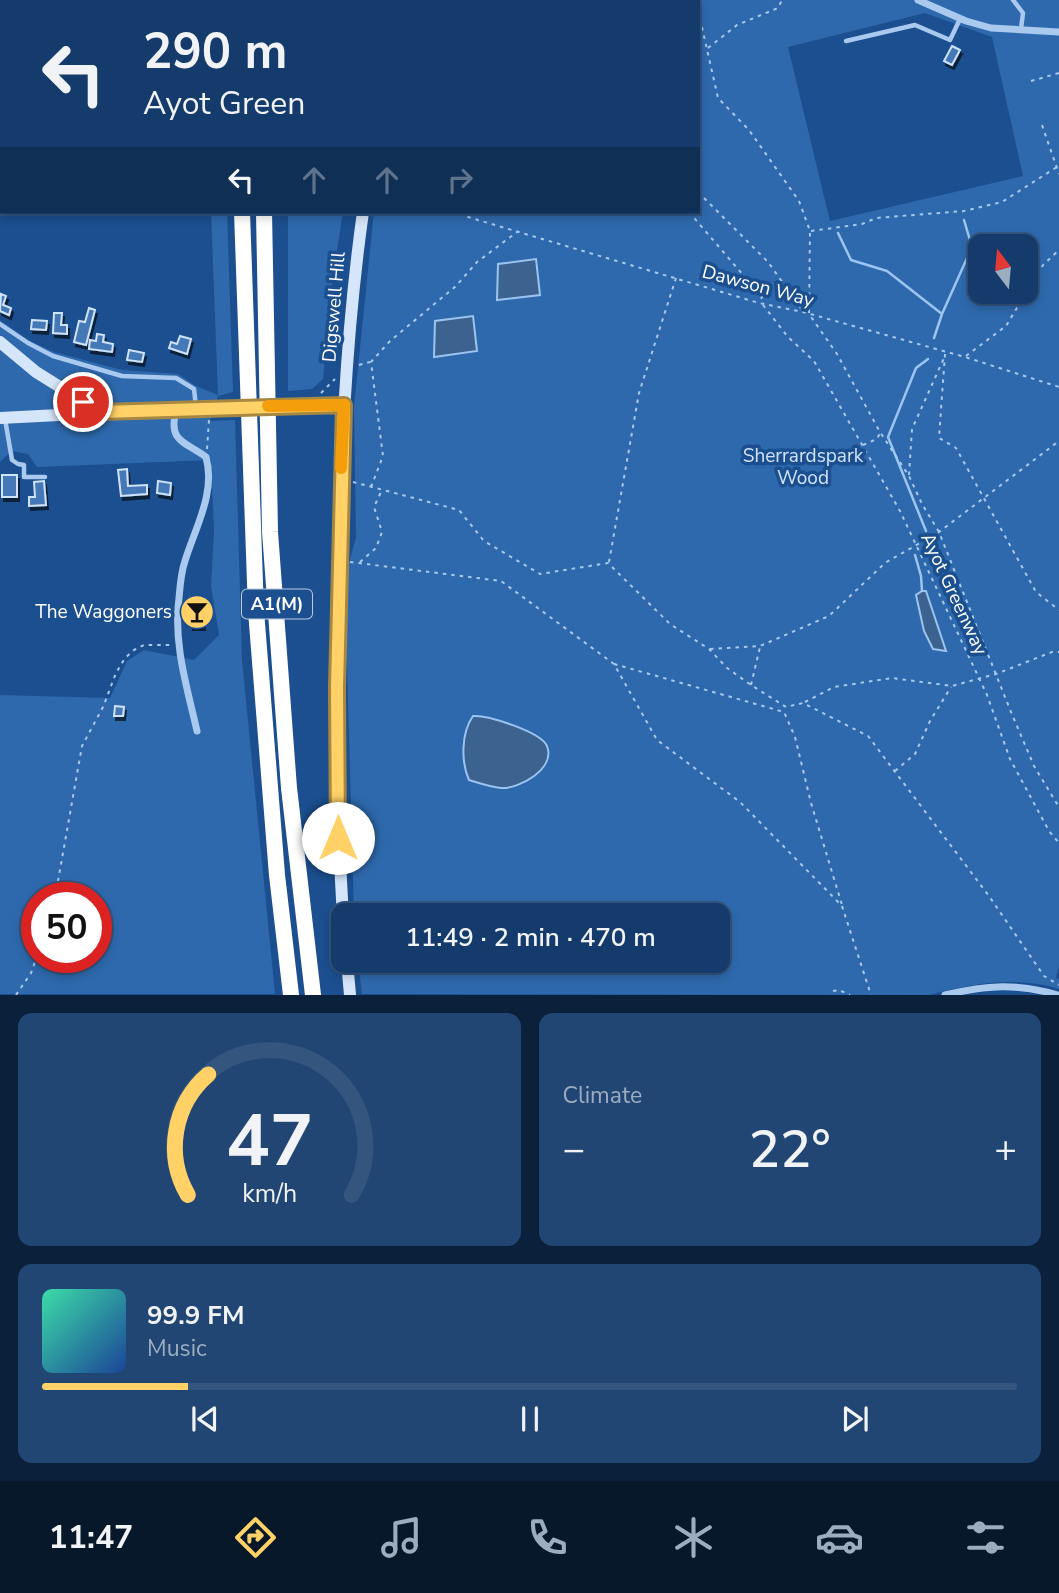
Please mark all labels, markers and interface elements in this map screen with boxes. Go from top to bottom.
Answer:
text: 290 m [143,18,287,85]
icon: left [28,28,119,119]
text: Ayot Green [143,82,305,125]
icon: left [222,161,260,199]
icon: ahead [295,161,333,199]
icon: ahead [368,161,406,199]
icon: right [441,161,479,199]
north arrow [968,234,1038,304]
map controls [968,234,1038,304]
street label: Digswell Hill [316,250,352,363]
street label: Dawson Way [699,259,817,313]
pin [53,372,113,432]
icon: arrive [64,383,102,421]
park label: Sherrardspark Wood [743,443,864,491]
street label: Ayot Greenway [914,529,994,659]
road number: A1(M) [242,590,312,618]
bar icon: The Waggoners [178,593,216,631]
place label: The Waggoners [35,599,172,625]
position arrow [301,801,375,875]
speed limit sign: 50 [21,882,112,973]
text: 11:49 · 2 min · 470 m [405,920,656,955]
text: Climate [563,1080,642,1111]
text: 47 [226,1092,313,1192]
text: 22° [749,1114,831,1185]
text: − [563,1124,585,1175]
text: + [994,1124,1017,1175]
text: km/h [242,1177,297,1211]
text: 99.9 FM [147,1298,244,1333]
text: Music [147,1333,207,1364]
icon: previous [186,1400,224,1438]
icon: pause [511,1400,549,1438]
icon: next [836,1400,874,1438]
icon: directions [231,1513,280,1562]
icon: music [377,1513,426,1562]
icon: phone [523,1513,572,1562]
icon: climate [669,1513,718,1562]
icon: car [815,1513,864,1562]
icon: filters [961,1513,1010,1562]
text: 11:47 [49,1516,133,1559]

